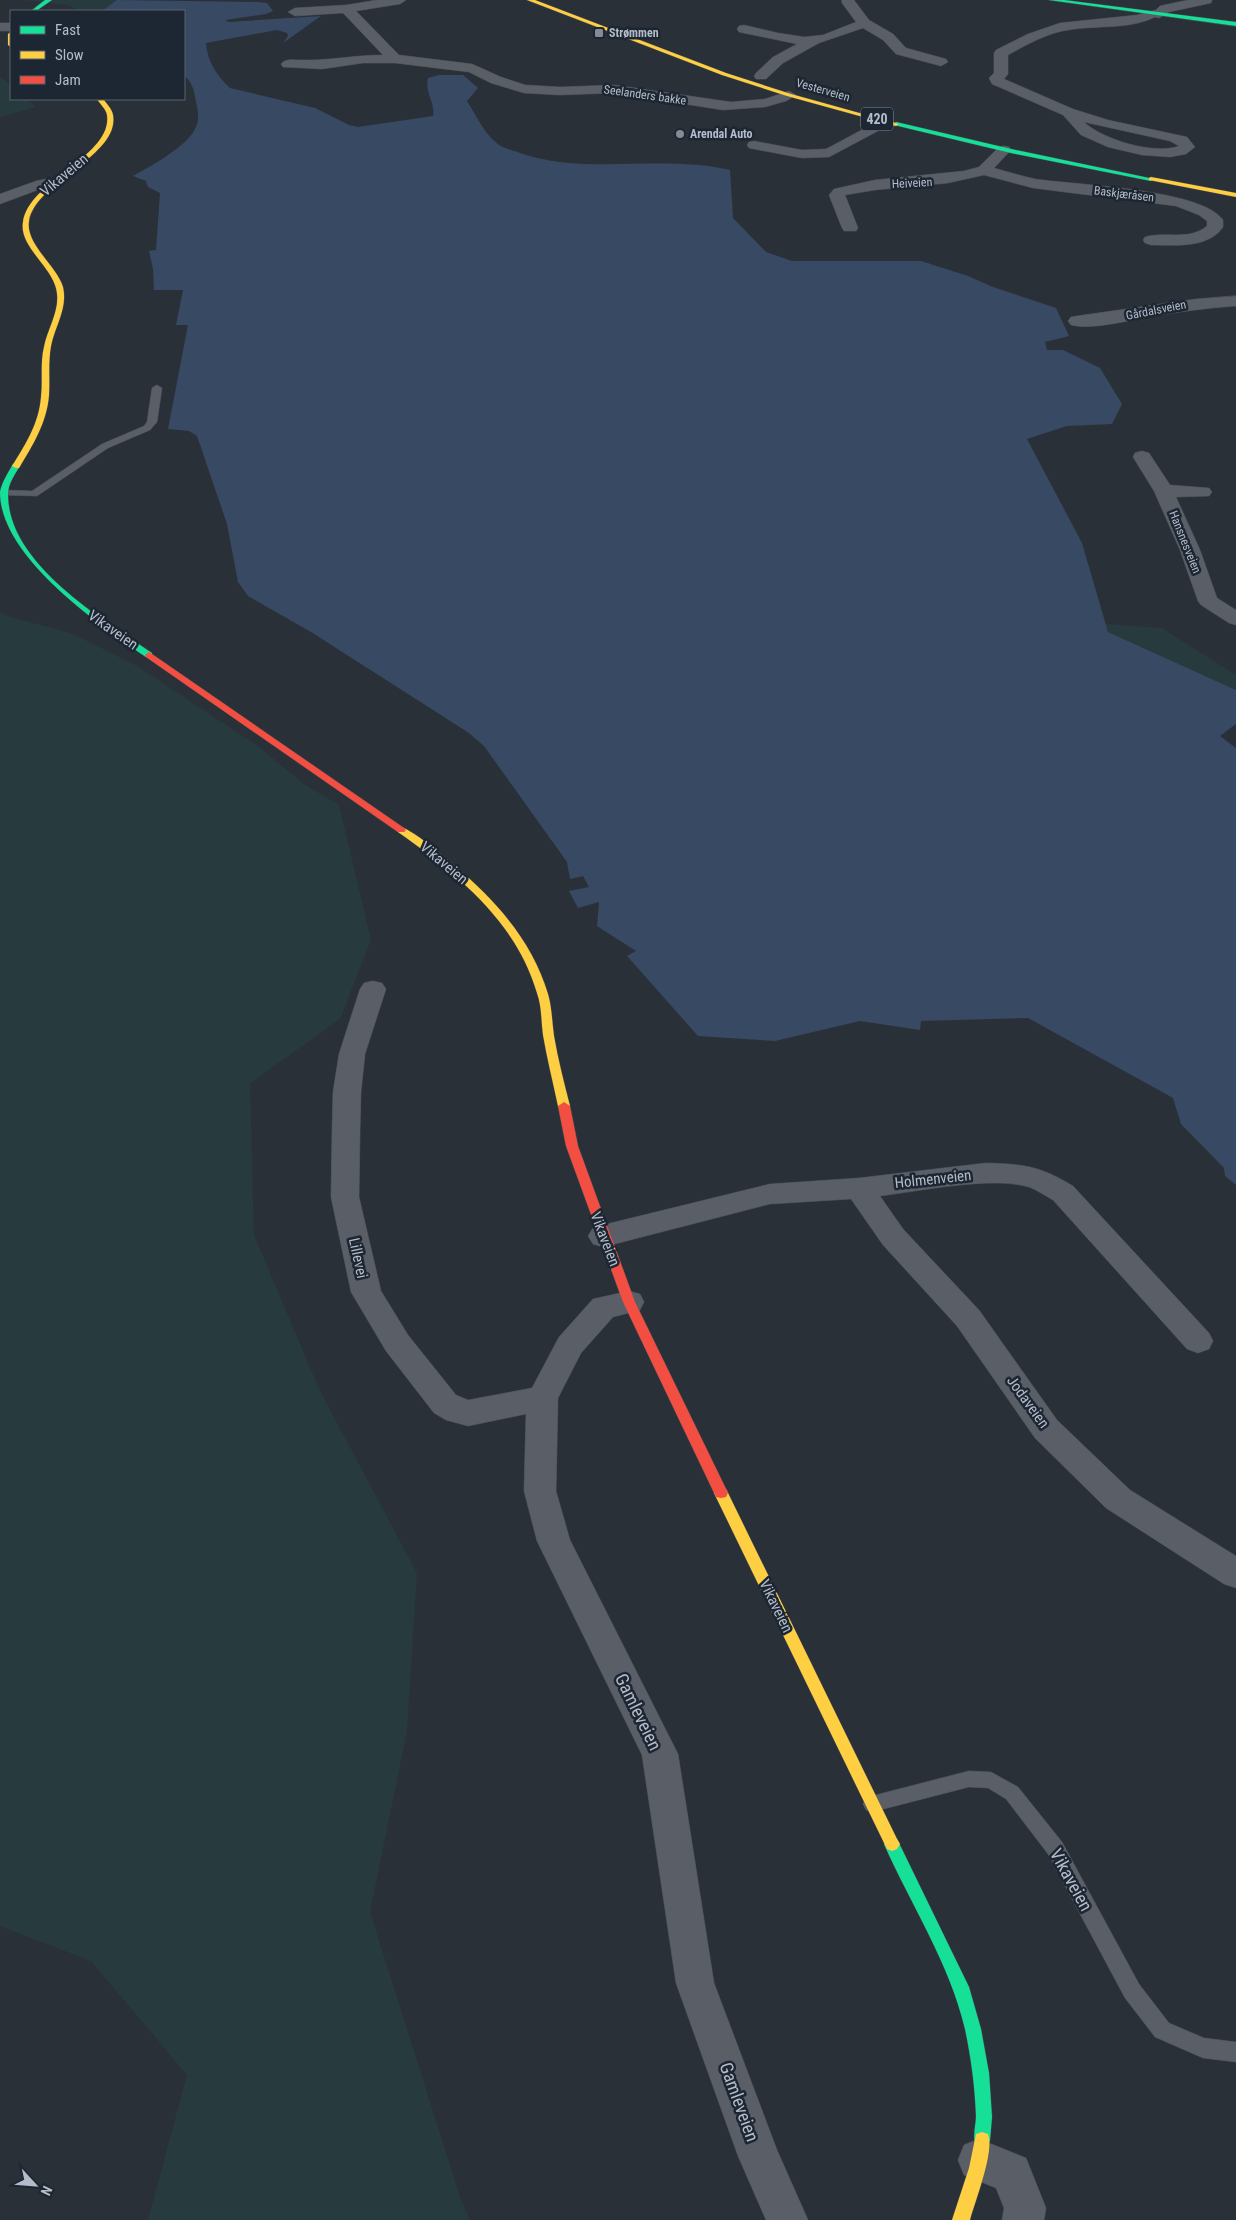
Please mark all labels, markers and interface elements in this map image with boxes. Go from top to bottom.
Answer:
legend [10,10,185,100]
text: Fast [55,21,80,39]
place label: Strømmen [609,26,659,40]
marker: Strømmen [593,27,605,39]
text: Slow [55,46,84,64]
text: Jam [55,71,81,89]
street label: Vesterveien [794,76,852,104]
street label: Seelanders bakke [603,82,688,108]
road number: 420 [861,108,893,130]
place label: Arendal Auto [690,127,753,141]
marker: Arendal Auto [674,128,686,140]
street label: Vikaveien [36,150,92,200]
street label: Heiveien [891,175,933,191]
street label: Baskjæråsen [1093,183,1155,205]
street label: Gårdalsveien [1125,297,1188,323]
street label: Hansnesveien [1166,509,1204,576]
street label: Vikaveien [85,606,141,654]
street label: Vikaveien [416,838,472,888]
street label: Holmenveien [894,1166,972,1192]
street label: Vikaveien [586,1209,624,1269]
street label: Lillevei [345,1236,371,1280]
street label: Jodaveien [1003,1372,1053,1432]
street label: Vikaveien [755,1577,797,1635]
street label: Gamleveien [611,1670,666,1753]
street label: Vikaveien [1046,1845,1097,1915]
street label: Gamleveien [715,2059,763,2144]
north arrow [10,2160,60,2210]
text: N [38,2183,56,2198]

